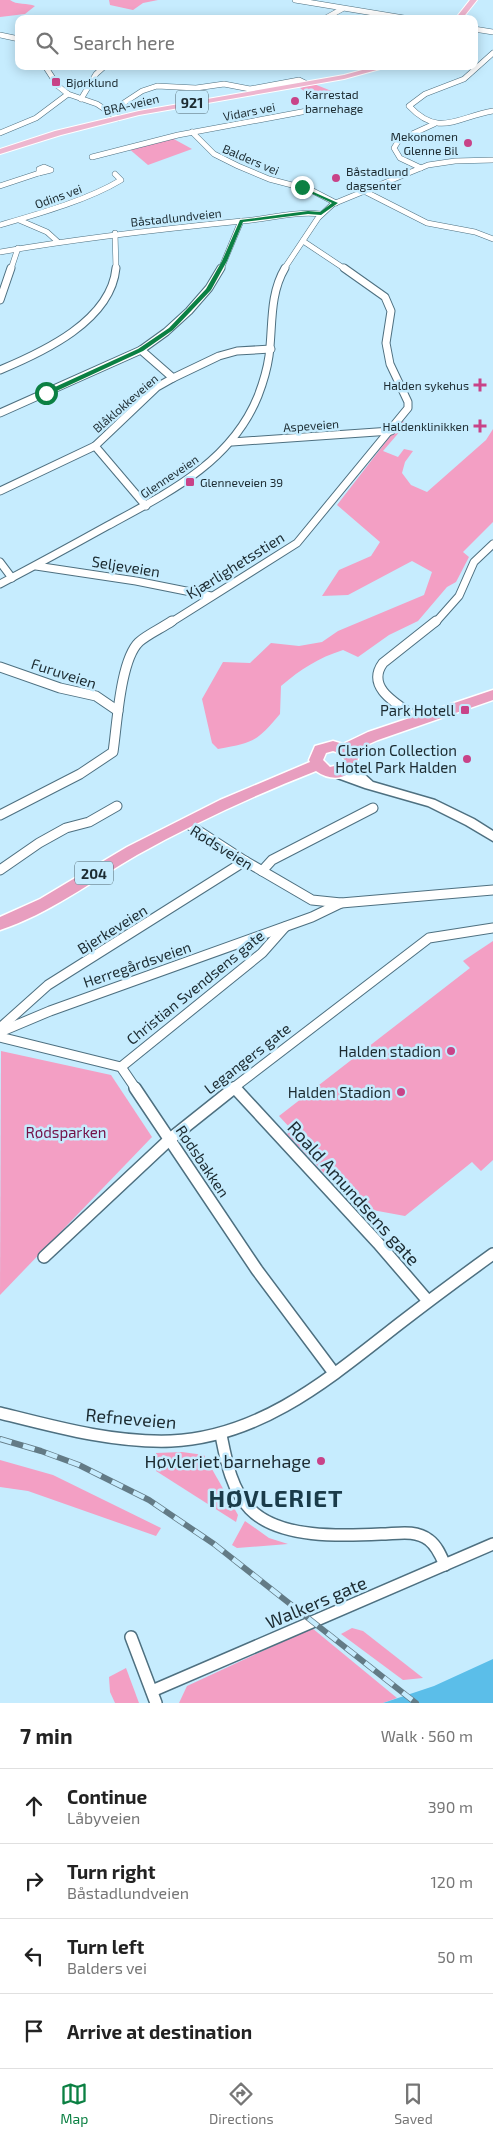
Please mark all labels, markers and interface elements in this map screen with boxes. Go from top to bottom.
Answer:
search box [15,15,478,70]
icon: search [33,29,61,57]
text: Search here [73,31,175,54]
place label: Bjørklund [66,75,118,90]
marker: Bjørklund [50,76,62,88]
place label: Karrestad barnehage [305,87,363,115]
road number: 921 [176,90,208,114]
street label: BRA-veien [102,91,160,117]
marker: Karrestad barnehage [289,95,301,107]
street label: Vidars vei [222,99,276,123]
place label: Mekonomen Glenne Bil [391,129,458,157]
marker: Mekonomen Glenne Bil [462,137,474,149]
street label: Balders vei [221,141,281,177]
place label: Båstadlund dagsenter [346,164,408,192]
marker: Båstadlund dagsenter [330,172,342,184]
route end [291,176,314,199]
street label: Odins vei [33,181,83,211]
street label: Båstadlundveien [130,205,222,229]
street label: Blåklokkeveien [90,371,160,435]
place label: Halden sykehus [383,378,469,392]
marker: Halden sykehus [473,378,487,392]
route start [35,382,58,405]
street label: Aspeveien [283,416,339,434]
place label: Haldenklinikken [382,419,469,433]
marker: Haldenklinikken [473,419,487,433]
street label: Glenneveien [137,451,201,501]
place label: Glenneveien 39 [200,475,283,489]
marker: Glenneveien 39 [184,476,196,488]
street label: Kjærlighetsstien [183,528,288,603]
street label: Seljeveien [90,552,162,581]
street label: Furuveien [29,654,99,692]
place label: Park Hotell [380,701,456,719]
marker: Park Hotell [459,704,471,716]
place label: Clarion Collection Hotel Park Halden [335,741,457,776]
marker: Clarion Collection Hotel Park Halden [461,753,473,765]
street label: Rødsveien [187,821,257,873]
road number: 204 [75,861,113,884]
street label: Bjerkeveien [74,900,151,958]
street label: Christian Svendsens gate [123,926,267,1048]
street label: Herregårdsveien [81,937,193,991]
street label: Legangers gate [200,1019,294,1097]
place label: Halden stadion [338,1042,441,1060]
marker: Halden stadion [445,1045,457,1057]
place label: Halden Stadion [288,1083,391,1101]
marker: Halden Stadion [395,1086,407,1098]
street label: Roald Amundsens gate [283,1116,425,1270]
street label: Rødsbakken [172,1122,234,1200]
park label: Rødsparken [25,1123,107,1141]
street label: Refneveien [85,1403,177,1433]
place label: Høvleriet barnehage [145,1450,311,1472]
marker: Høvleriet barnehage [315,1455,327,1467]
district label: HØVLERIET [209,1483,343,1512]
street label: Walkers gate [262,1571,370,1633]
text: 7 min [20,1723,73,1748]
text: Walk · 560 m [381,1726,473,1745]
text: Continue [67,1785,147,1808]
icon: ahead [20,1792,48,1820]
text: 390 m [428,1797,473,1816]
text: Låbyveien [67,1808,140,1827]
text: Turn right [67,1860,155,1883]
icon: right [20,1867,48,1895]
text: 120 m [430,1872,473,1891]
text: Båstadlundveien [67,1883,189,1902]
text: Turn left [67,1935,144,1958]
icon: left [20,1942,48,1970]
text: 50 m [437,1947,473,1966]
text: Balders vei [67,1958,147,1977]
icon: arrive [20,2017,48,2045]
text: Arrive at destination [67,2020,252,2043]
tab: Map [60,2080,88,2127]
tab: Directions [209,2080,274,2127]
tab: Saved [394,2080,433,2127]

